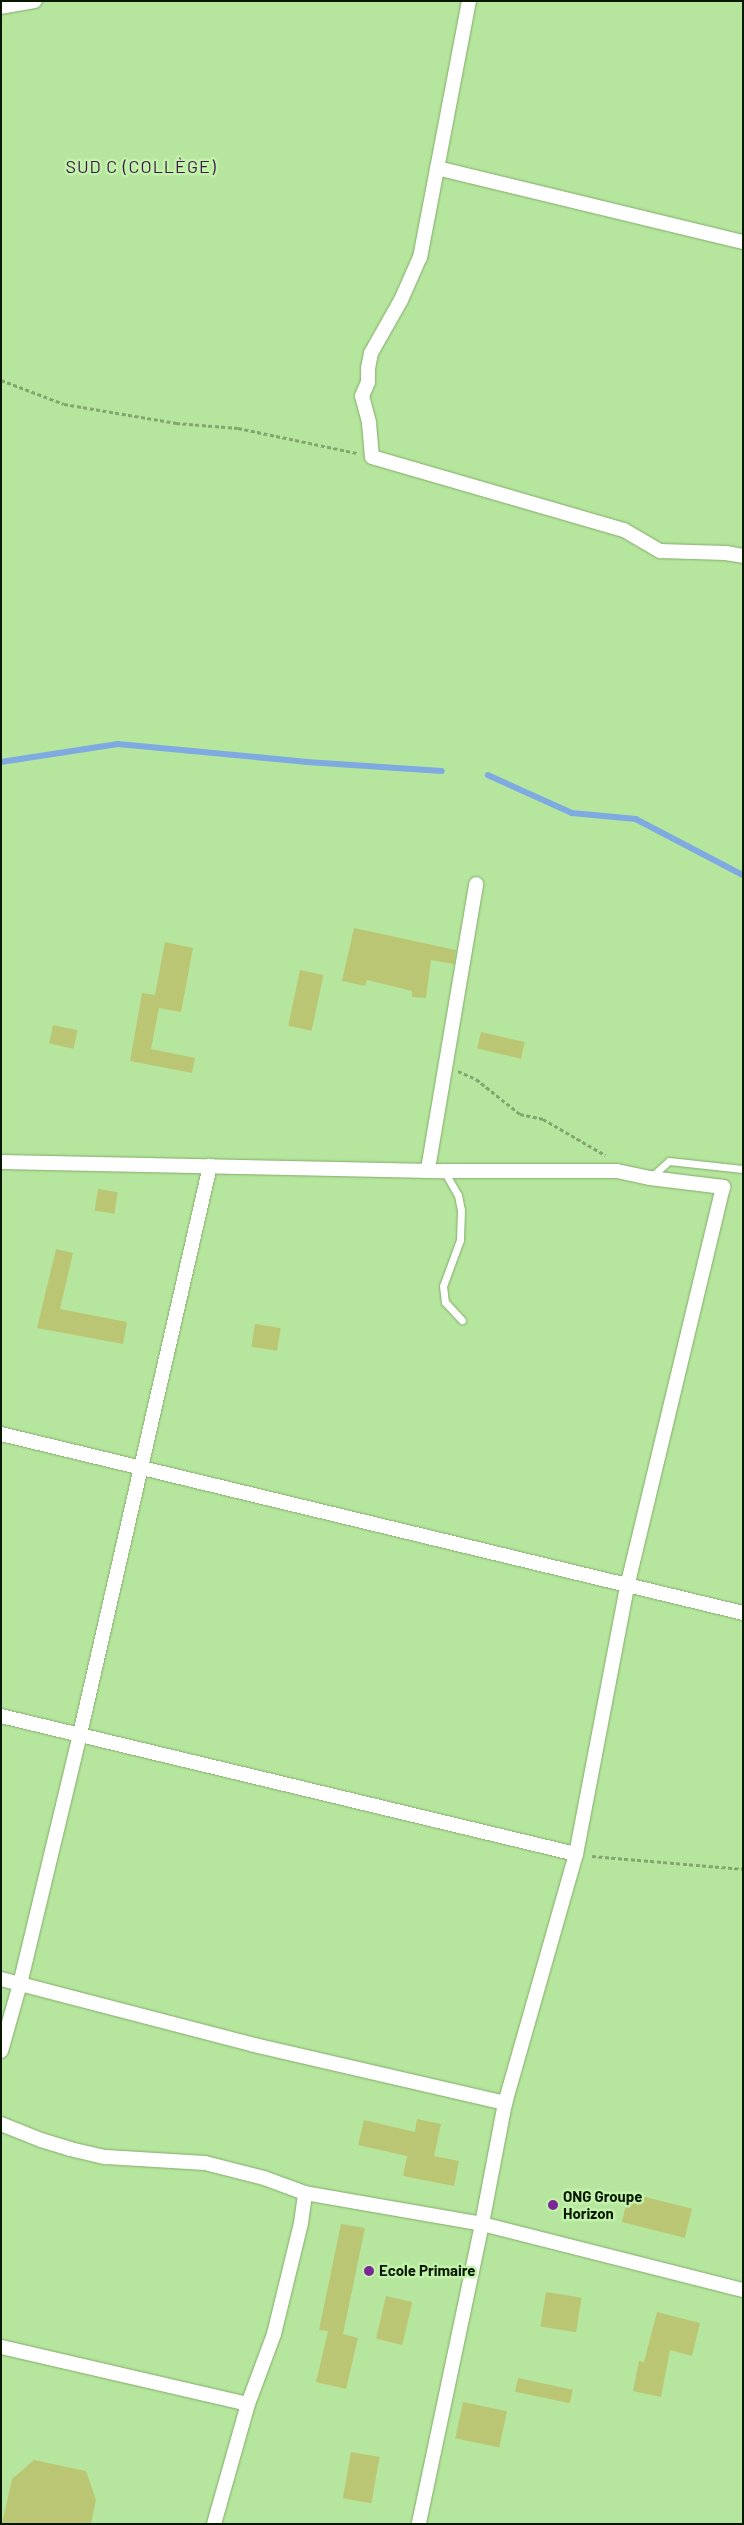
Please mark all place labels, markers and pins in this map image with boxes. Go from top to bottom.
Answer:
place label: ONG Groupe Horizon [563,2187,642,2222]
marker: ONG Groupe Horizon [547,2199,559,2211]
place label: Ecole Primaire [379,2262,475,2280]
marker: Ecole Primaire [363,2265,375,2277]

